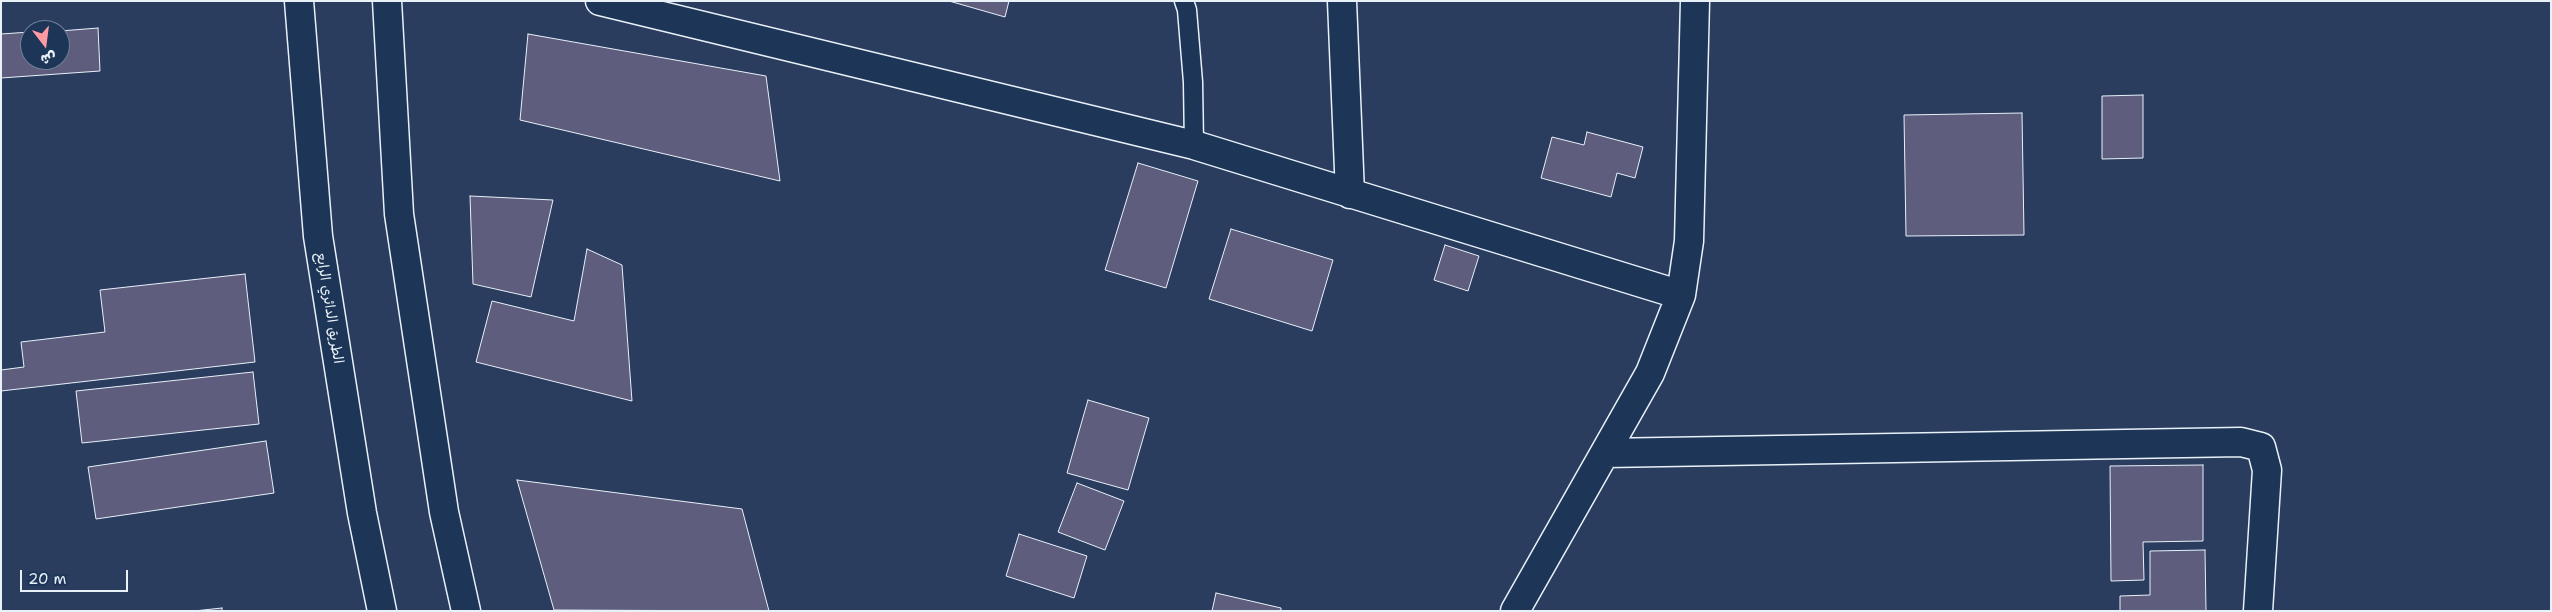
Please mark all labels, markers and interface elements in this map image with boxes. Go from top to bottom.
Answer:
north arrow [20,20,70,70]
text: ش [39,48,58,69]
street label: الطريق الدائري الرابع [312,251,346,365]
scale bar [22,560,130,592]
text: 20 m [28,569,67,589]

